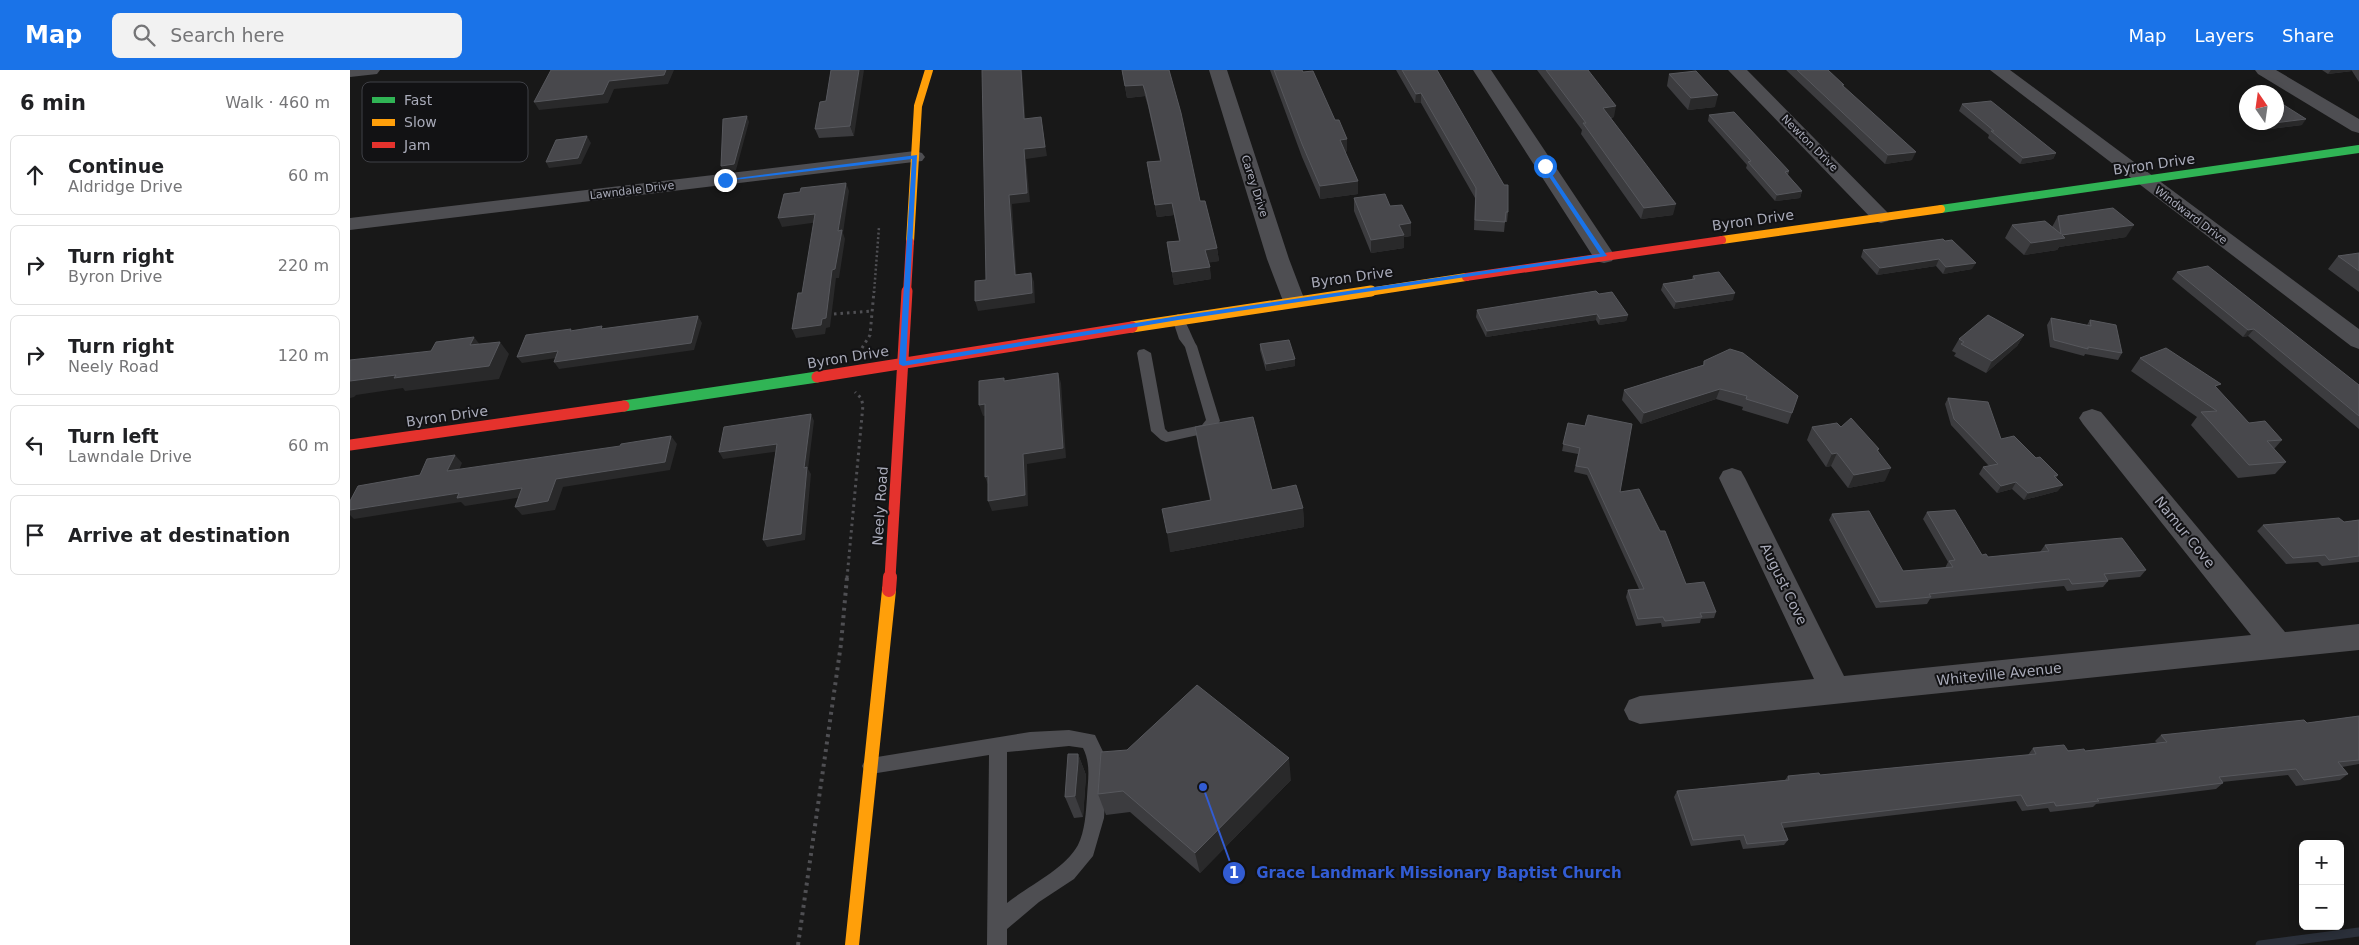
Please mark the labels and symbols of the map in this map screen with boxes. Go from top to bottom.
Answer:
legend [362,82,528,162]
north arrow [2239,85,2284,130]
text: Fast [404,92,433,108]
street label: Newton Drive [1779,112,1841,175]
text: Slow [404,114,437,130]
text: Jam [403,137,430,153]
street label: Byron Drive [2112,150,2196,178]
street label: Carey Drive [1238,153,1271,219]
route start [1534,155,1557,178]
route end [714,169,737,192]
street label: Lawndale Drive [589,179,675,202]
street label: Windward Drive [2152,184,2230,247]
street label: Byron Drive [1711,206,1795,234]
street label: Byron Drive [1310,263,1394,291]
street label: Byron Drive [806,343,890,371]
street label: Byron Drive [405,402,489,430]
street label: Neely Road [869,466,891,546]
street label: Namur Cove [2151,493,2219,571]
street label: August Cove [1757,541,1811,627]
street label: Whiteville Avenue [1936,659,2062,689]
callout: Grace Landmark Missionary Baptist Church [1221,858,1632,888]
text: 1 [1229,864,1239,882]
text: Grace Landmark Missionary Baptist Church [1256,864,1622,882]

